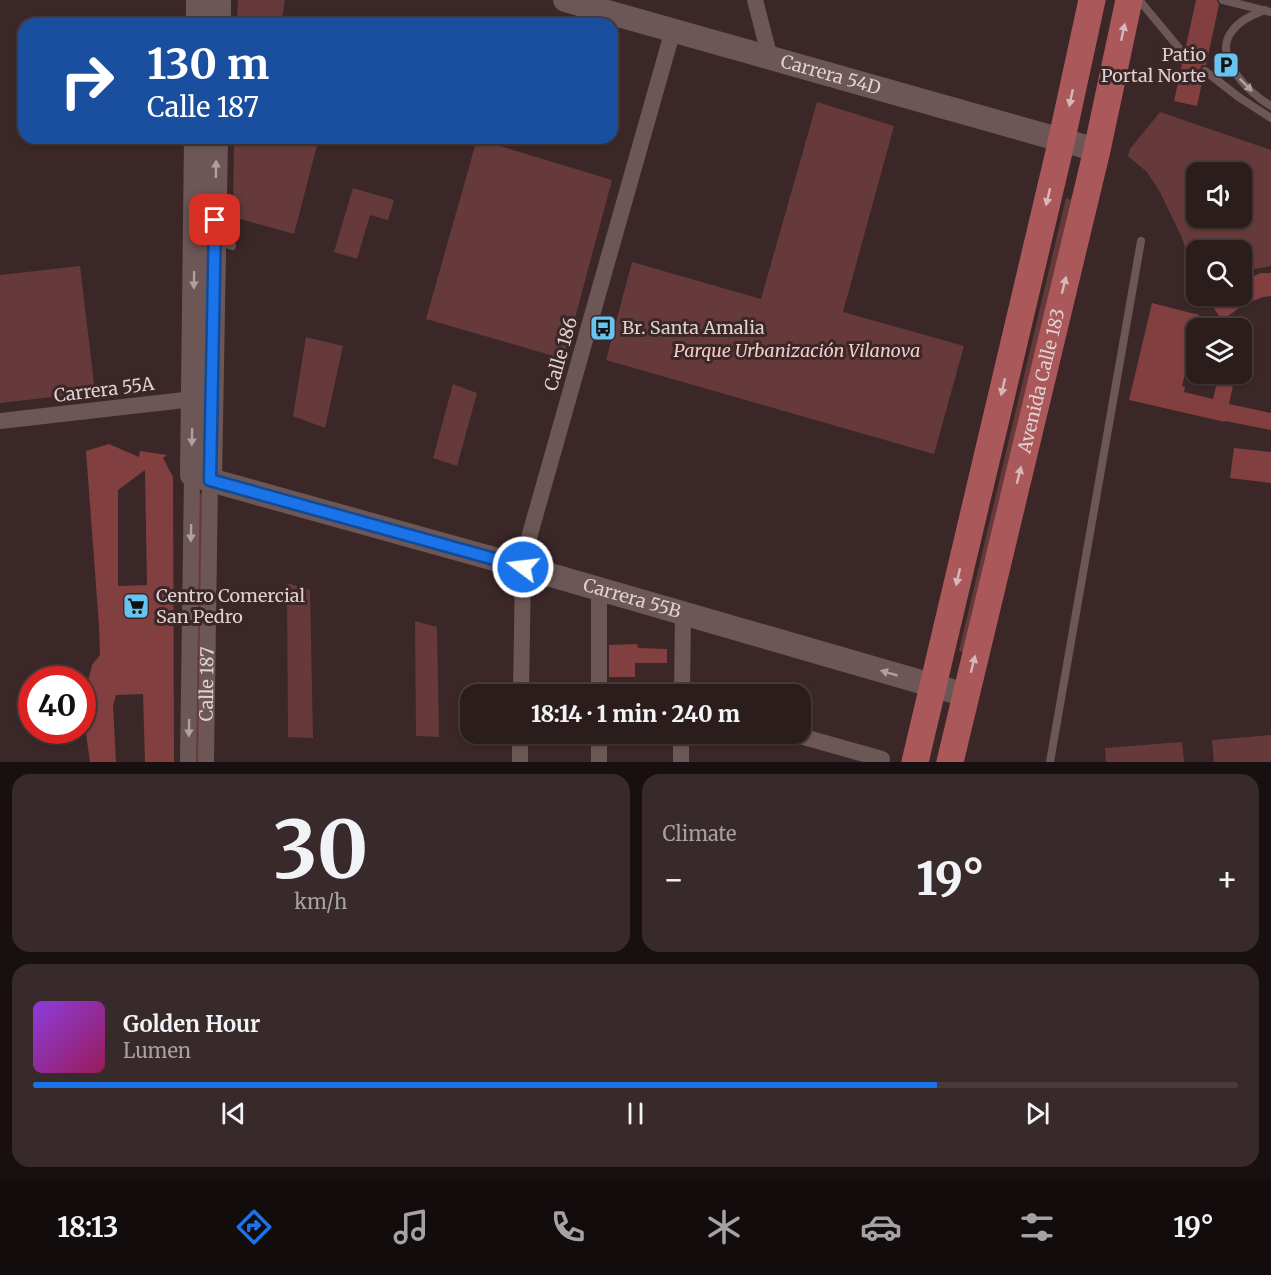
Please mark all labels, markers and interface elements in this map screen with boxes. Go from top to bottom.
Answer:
one-way arrow [1118,22,1128,41]
text: 130 m [147,38,269,90]
icon: right [48,42,126,120]
place label: Patio Portal Norte [1101,43,1206,87]
street label: Carrera 54D [778,49,883,99]
parking icon: Patio Portal Norte [1211,50,1241,80]
one-way arrow [1239,77,1253,92]
one-way arrow [1065,89,1075,107]
text: Calle 187 [147,90,259,124]
one-way arrow [211,160,221,179]
map controls [1186,162,1252,384]
button: sound [1186,162,1252,228]
one-way arrow [1042,188,1052,206]
pin [189,194,240,245]
icon: arrive [198,203,231,236]
button: search [1186,240,1252,306]
one-way arrow [190,271,199,290]
one-way arrow [1060,276,1070,294]
street label: Avenida Calle 183 [1012,306,1070,456]
bus stop icon: Br. Santa Amalia [588,313,618,343]
street label: Calle 186 [539,314,582,393]
place label: Br. Santa Amalia [622,316,765,339]
button: layers [1186,318,1252,384]
park label: Parque Urbanización Vilanova [674,339,920,362]
street label: Carrera 55A [53,372,156,407]
one-way arrow [998,378,1007,397]
one-way arrow [187,428,197,447]
one-way arrow [1014,465,1024,484]
one-way arrow [186,524,196,543]
position arrow [491,535,555,599]
one-way arrow [953,568,963,586]
street label: Carrera 55B [581,573,684,623]
place label: Centro Comercial San Pedro [156,584,306,628]
supermarket icon: Centro Comercial San Pedro [121,591,151,621]
street label: Calle 187 [195,646,219,722]
one-way arrow [969,655,979,673]
speed limit sign: 40 [18,666,96,744]
one-way arrow [880,668,898,677]
text: 18:14 · 1 min · 240 m [531,700,740,728]
one-way arrow [184,719,194,738]
text: 30 [273,801,368,899]
text: Climate [663,821,737,846]
text: 19° [916,851,984,907]
text: − [663,859,685,900]
text: + [1216,859,1238,900]
text: km/h [294,889,347,914]
text: Golden Hour [123,1010,260,1038]
text: Lumen [123,1038,191,1063]
icon: previous [217,1097,250,1130]
icon: pause [619,1097,652,1130]
icon: next [1021,1097,1054,1130]
icon: directions [233,1206,275,1248]
icon: music [390,1206,432,1248]
icon: phone [547,1206,589,1248]
icon: climate [703,1206,745,1248]
icon: car [860,1206,902,1248]
icon: filters [1016,1206,1058,1248]
text: 18:13 [57,1210,119,1244]
text: 19° [1173,1210,1214,1244]

